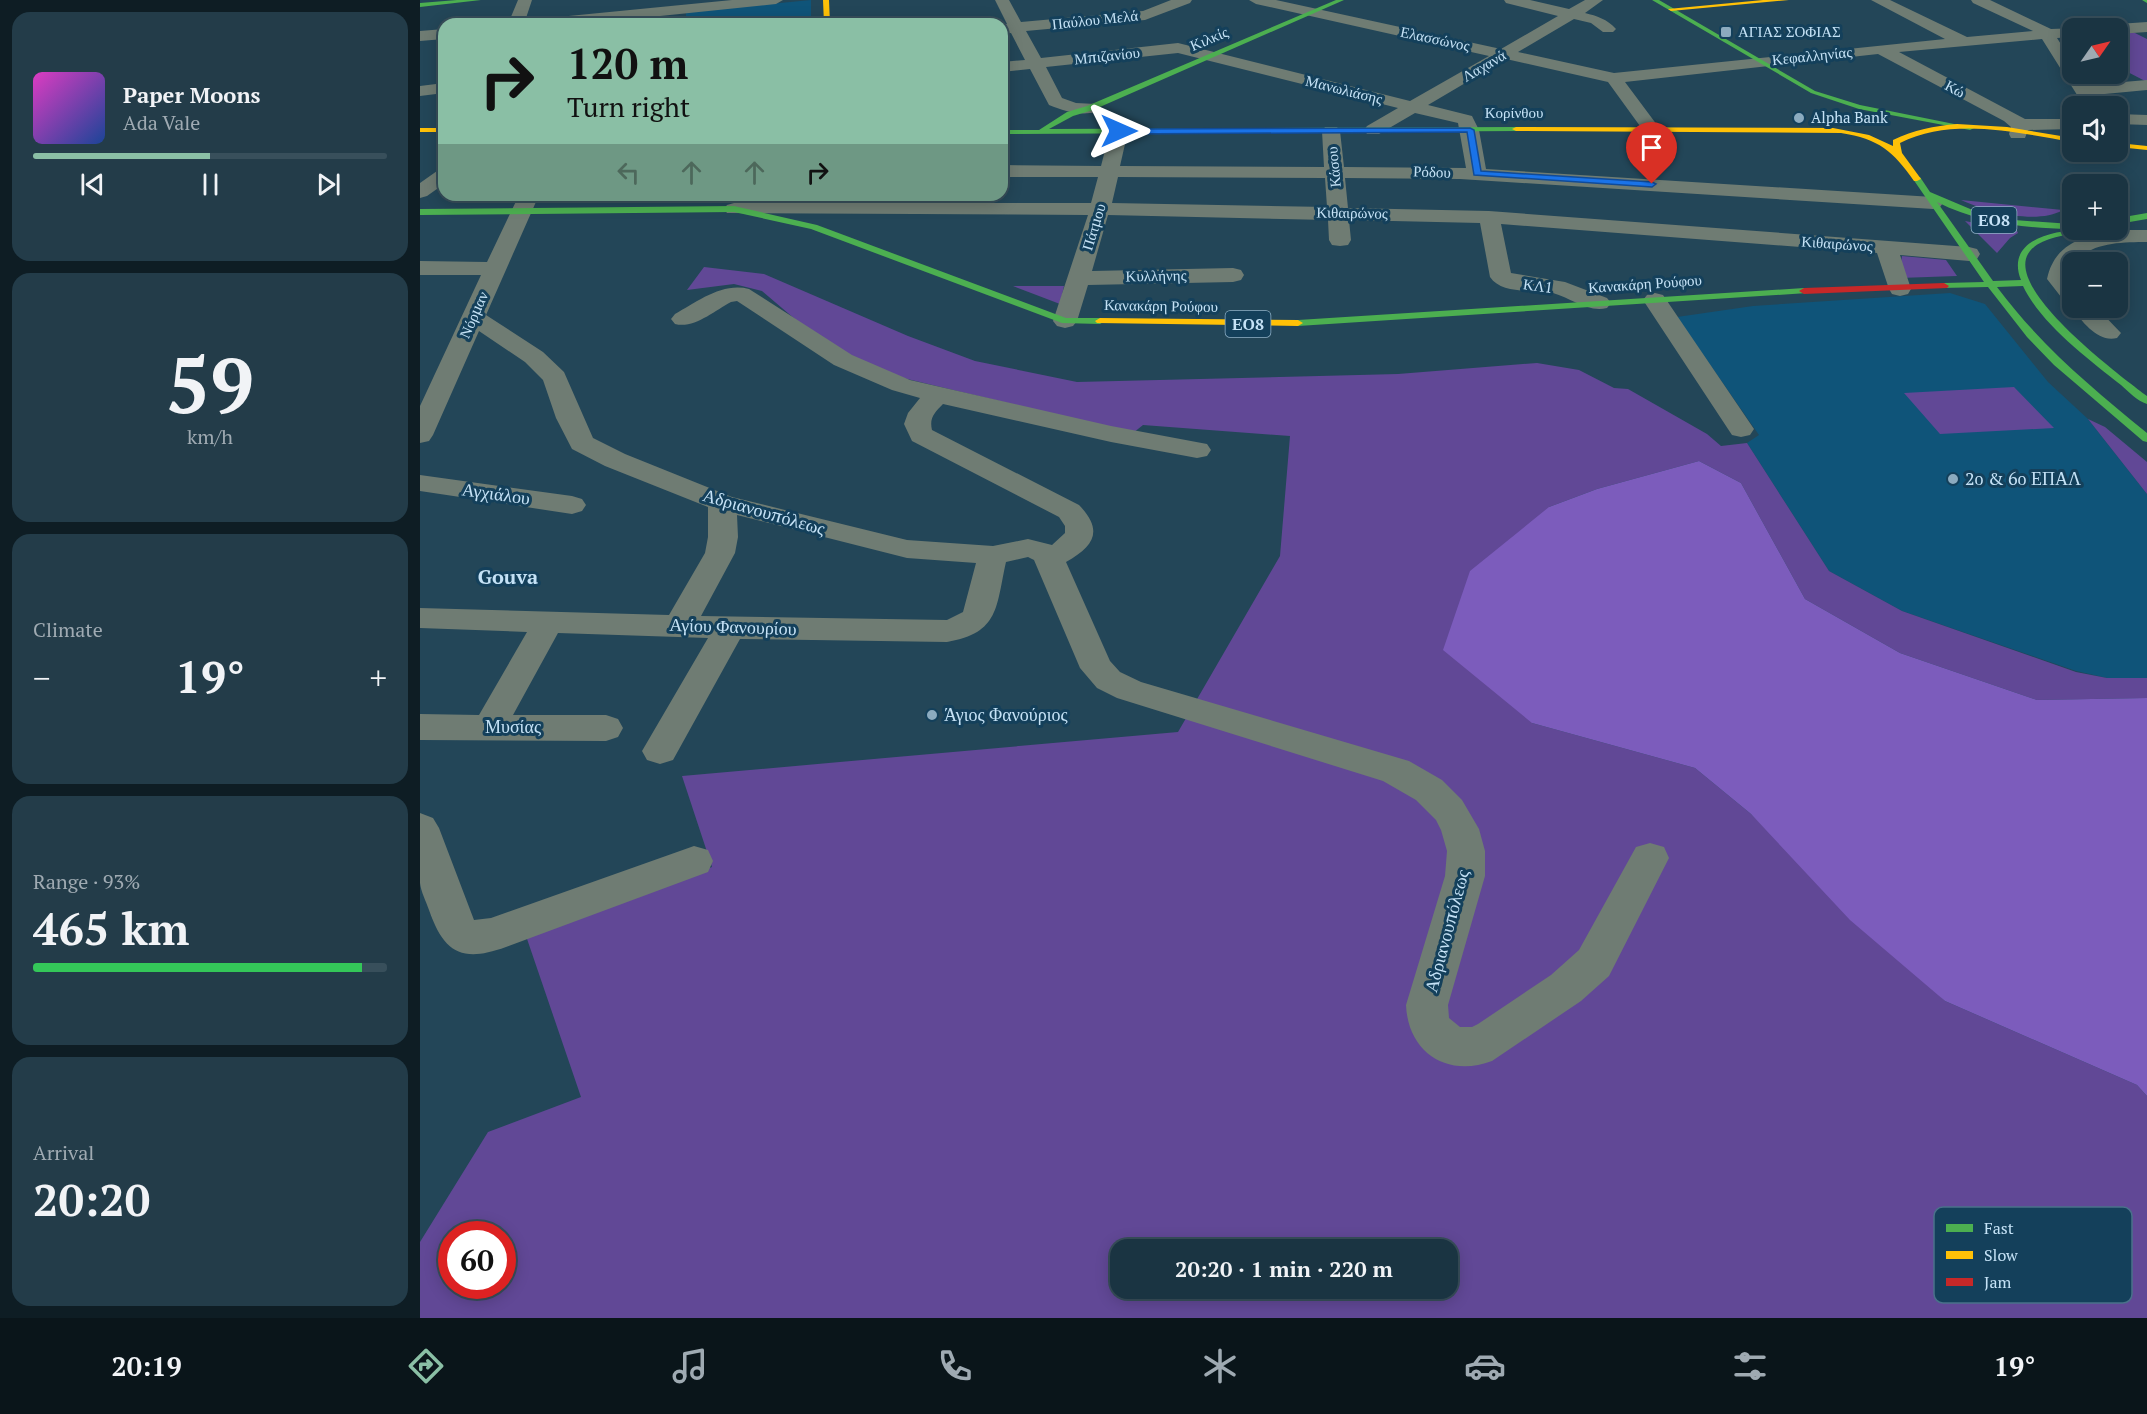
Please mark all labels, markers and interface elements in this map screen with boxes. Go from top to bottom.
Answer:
street label: Παύλου Μελά [1051,5,1139,33]
north arrow [2062,18,2128,84]
map controls [2062,18,2128,318]
street label: Κιλκίς [1187,21,1231,55]
street label: Ελασσώνος [1399,21,1472,55]
place label: ΑΓΙΑΣ ΣΟΦΙΑΣ [1738,21,1841,41]
marker: ΑΓΙΑΣ ΣΟΦΙΑΣ [1719,25,1733,39]
text: 120 m [567,35,688,91]
street label: Κεφαλληνίας [1771,41,1853,69]
icon: right [468,42,546,120]
street label: Μπιζανίου [1073,42,1141,68]
street label: Λαχανά [1458,45,1509,86]
street label: Μανωλιάσης [1304,70,1385,108]
street label: Κώ [1942,75,1969,102]
text: Paper Moons [123,80,261,109]
text: Turn right [567,89,690,125]
button: sound [2062,96,2128,162]
position arrow [1087,99,1151,163]
street label: Κορίνθου [1485,102,1543,122]
place label: Alpha Bank [1811,107,1888,127]
text: Ada Vale [123,109,200,136]
marker: Alpha Bank [1792,111,1806,125]
pin [1626,122,1677,184]
icon: arrive [1635,131,1668,164]
street label: Κάσου [1321,146,1345,188]
icon: left [612,156,645,189]
icon: ahead [675,156,708,189]
icon: ahead [738,156,771,189]
icon: right [801,156,834,189]
street label: Ρόδου [1413,160,1451,182]
icon: previous [76,168,109,201]
icon: pause [194,168,227,201]
icon: next [312,168,345,201]
button: + [2062,174,2128,240]
street label: Πάτμου [1076,201,1110,253]
street label: Κιθαιρώνος [1316,201,1388,223]
road number: ΕΟ8 [1972,207,2016,233]
street label: Κιθαιρώνος [1801,231,1874,255]
button: − [2062,252,2128,318]
street label: Κυλλήνης [1125,264,1187,286]
street label: Κανακάρη Ρούφου [1587,269,1702,297]
street label: ΚΛ1 [1522,273,1554,297]
street label: Νόρμαν [454,288,492,341]
street label: Κανακάρη Ρούφου [1104,294,1218,316]
road number: ΕΟ8 [1226,311,1270,337]
text: 59 [166,332,254,435]
text: km/h [187,423,233,450]
place label: 2ο & 6ο ΕΠΑΛ [1965,466,2081,490]
marker: 2ο & 6ο ΕΠΑΛ [1946,472,1960,486]
street label: Αγχιάλου [460,476,532,510]
street label: Αδριανουπόλεως [700,482,828,540]
district label: Gouva [478,563,538,590]
street label: Αγίου Φανουρίου [669,612,797,640]
text: Climate [33,616,103,643]
text: 19° [175,646,245,706]
text: − [33,656,51,699]
text: + [369,656,387,699]
place label: Άγιος Φανούριος [944,702,1068,726]
marker: Άγιος Φανούριος [925,708,939,722]
street label: Μυσίας [485,714,541,738]
street label: Αδριανουπόλεως [1418,867,1474,995]
text: Range · 93% [33,868,140,895]
text: 465 km [33,898,189,958]
text: Arrival [33,1139,94,1166]
text: 20:20 [33,1169,150,1229]
legend [1934,1207,2132,1303]
text: Fast [1984,1217,2014,1239]
speed limit sign: 60 [438,1221,516,1299]
text: Slow [1984,1244,2018,1266]
text: 20:20 · 1 min · 220 m [1175,1254,1393,1283]
text: Jam [1984,1271,2012,1293]
icon: directions [405,1345,447,1387]
icon: music [669,1345,711,1387]
icon: phone [934,1345,976,1387]
icon: climate [1199,1345,1241,1387]
icon: car [1464,1345,1506,1387]
icon: filters [1729,1345,1771,1387]
text: 20:19 [111,1348,182,1384]
text: 19° [1994,1348,2036,1384]

